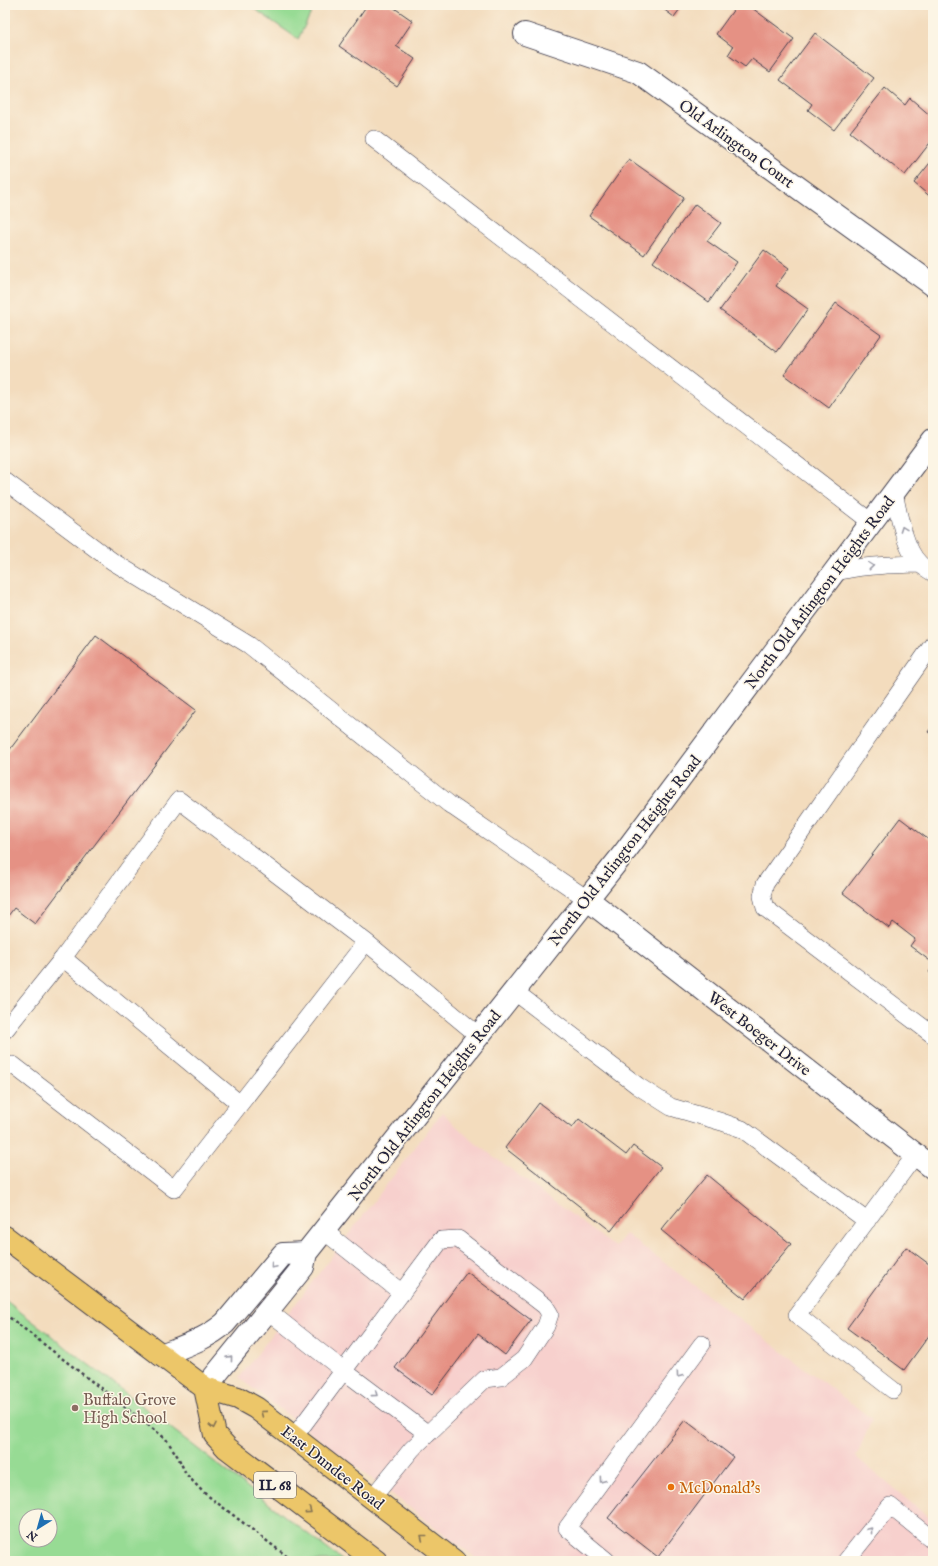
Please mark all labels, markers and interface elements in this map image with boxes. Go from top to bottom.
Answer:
street label: Old Arlington Court [674,96,798,194]
street label: North Old Arlington Heights Road [741,492,900,694]
one-way arrow [899,526,907,533]
one-way arrow [868,561,874,570]
street label: North Old Arlington Heights Road [545,751,707,951]
street label: West Boeger Drive [703,988,814,1081]
street label: North Old Arlington Heights Road [345,1006,507,1206]
one-way arrow [270,1261,277,1269]
one-way arrow [225,1355,232,1362]
one-way arrow [677,1371,684,1378]
one-way arrow [371,1389,378,1397]
place label: Buffalo Grove High School [83,1391,176,1429]
marker: Buffalo Grove High School [70,1403,80,1413]
one-way arrow [260,1411,267,1418]
street label: East Dundee Road [276,1422,388,1515]
one-way arrow [209,1423,217,1429]
road number: IL 68 [254,1472,296,1498]
one-way arrow [599,1476,607,1483]
place label: McDonald's [679,1479,761,1499]
marker: McDonald's [666,1482,676,1492]
one-way arrow [305,1506,312,1513]
north arrow [18,1508,58,1548]
text: N [24,1526,41,1544]
one-way arrow [866,1528,873,1535]
one-way arrow [421,1535,428,1542]

